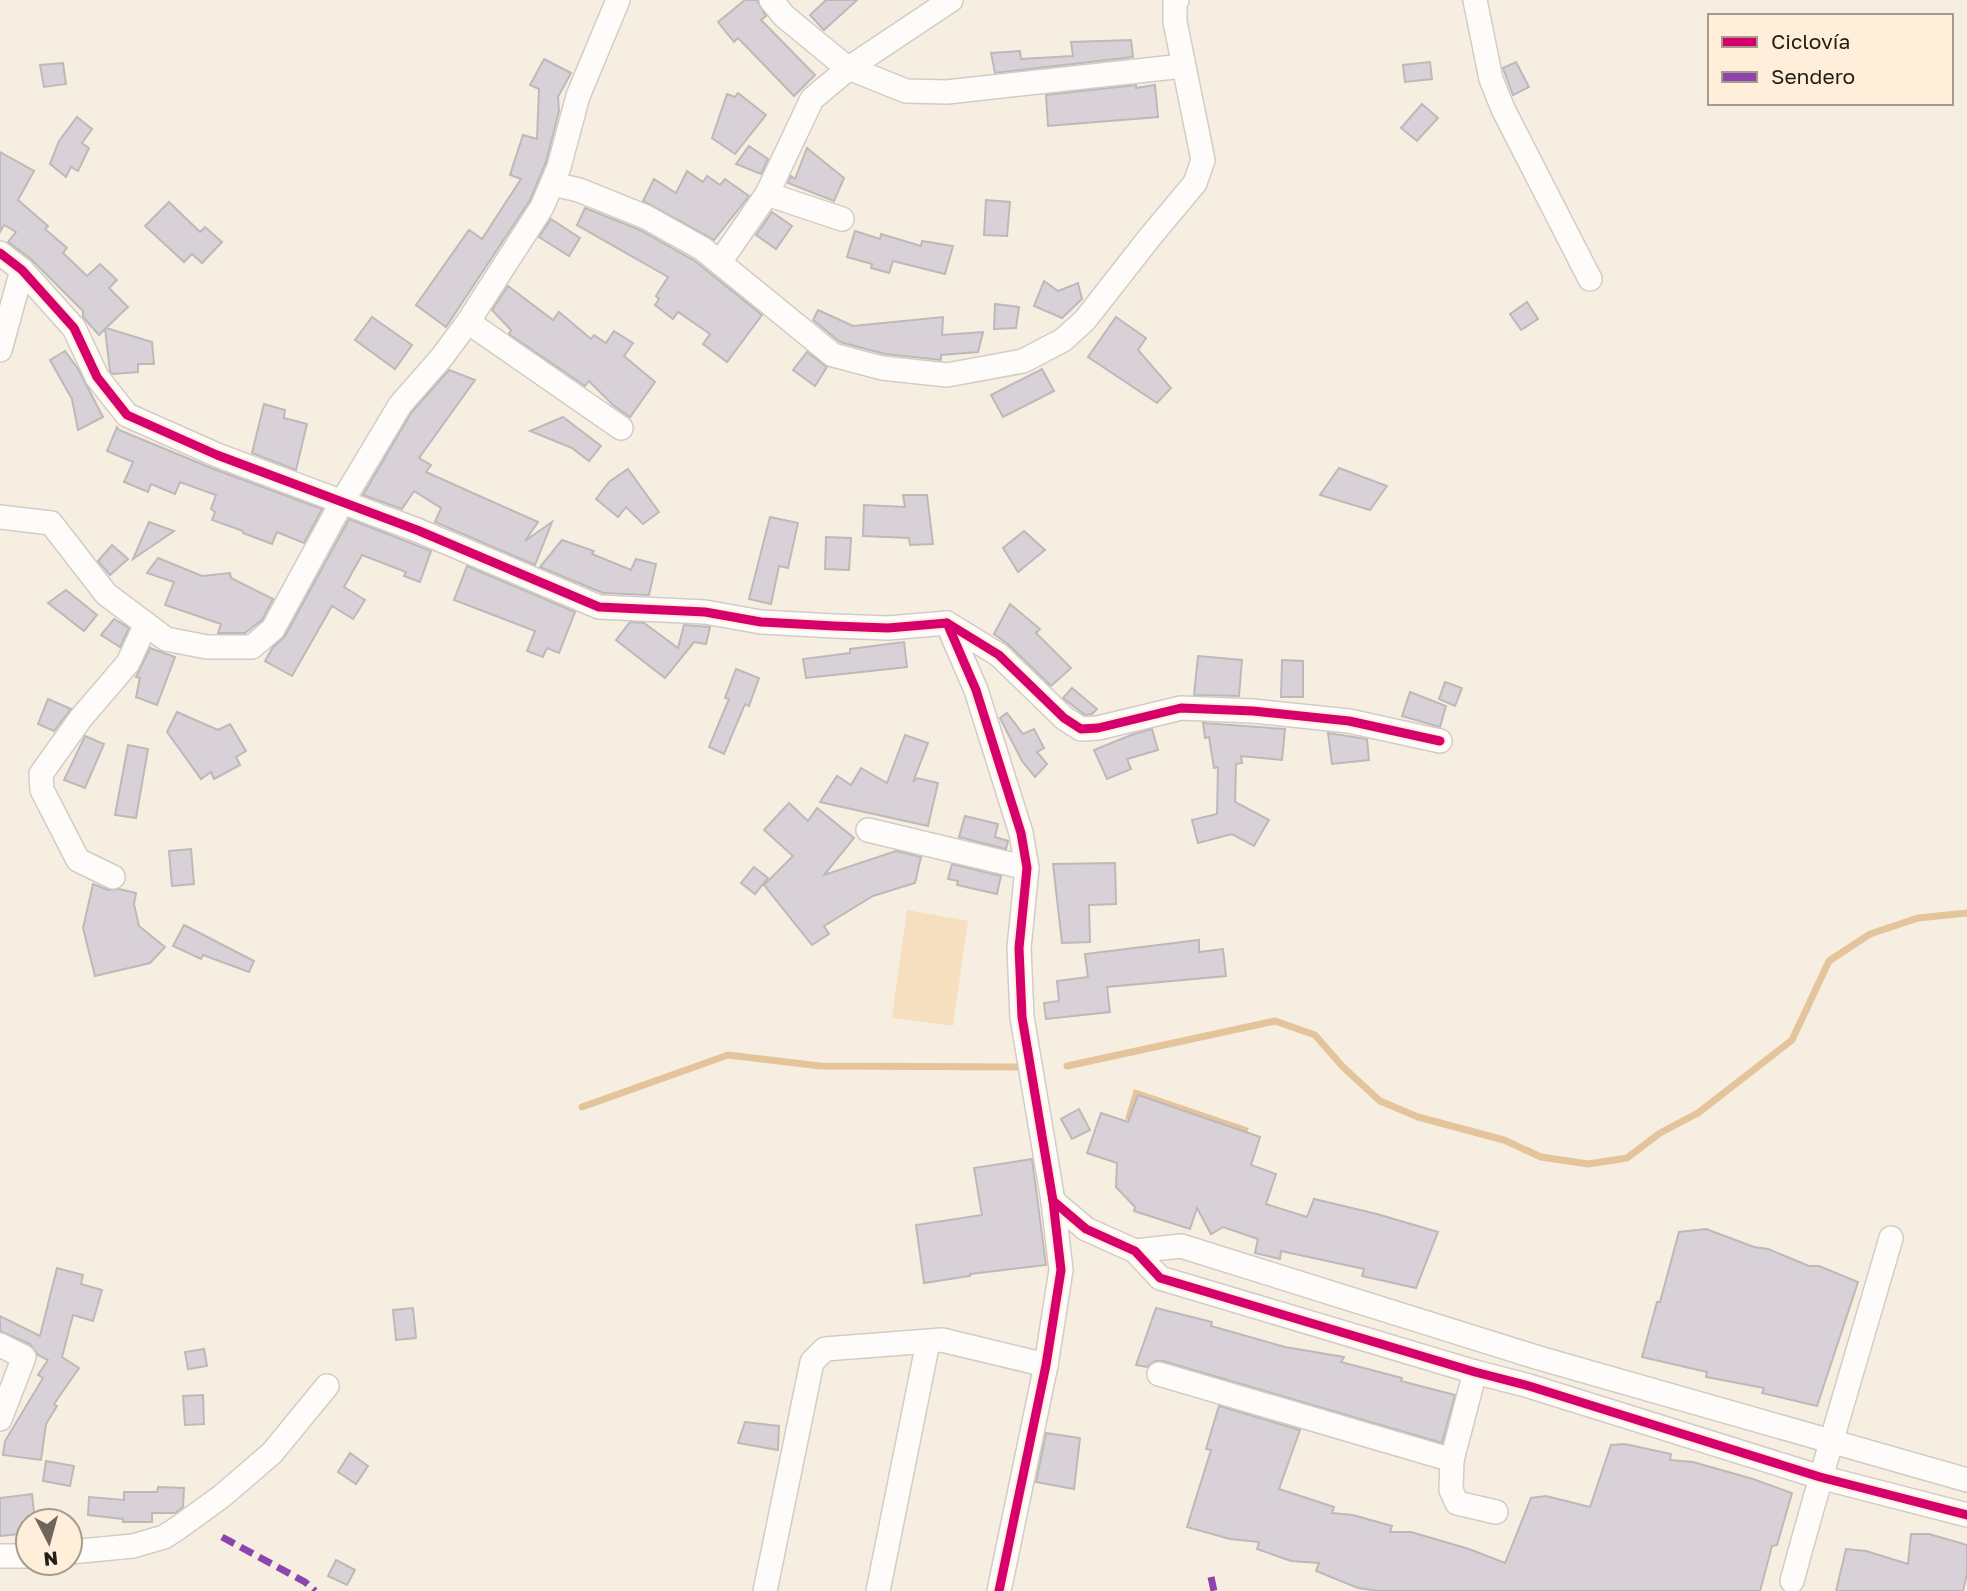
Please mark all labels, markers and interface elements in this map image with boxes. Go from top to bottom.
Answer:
legend [1708,14,1953,105]
text: Ciclovía [1771,28,1850,54]
text: Sendero [1771,63,1855,89]
north arrow [14,1507,84,1577]
text: N [42,1547,59,1572]

